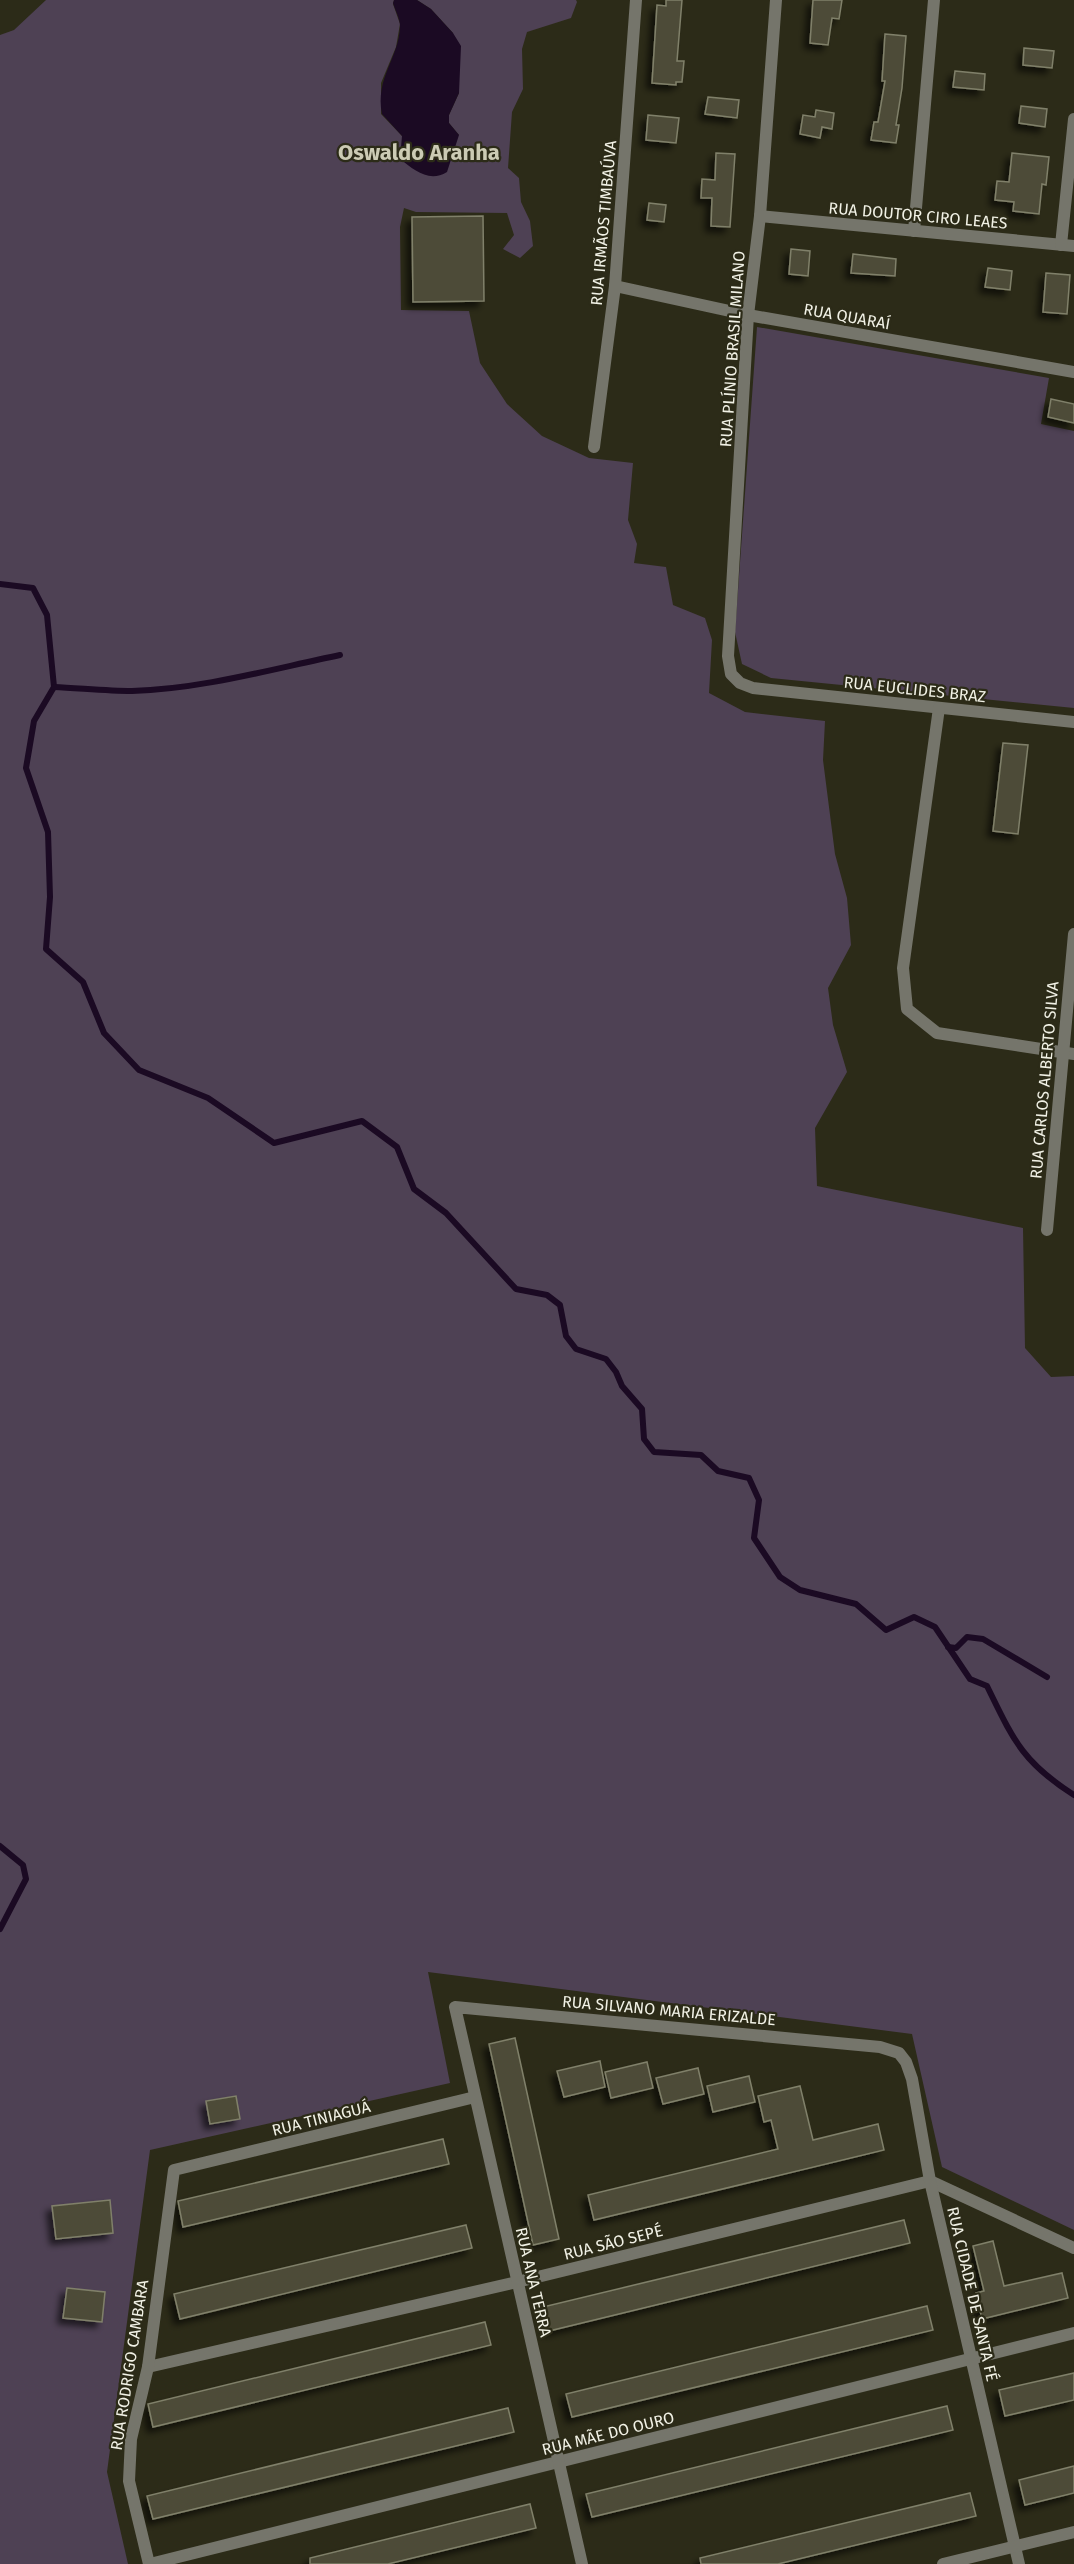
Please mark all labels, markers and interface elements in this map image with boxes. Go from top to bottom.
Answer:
district label: Oswaldo Aranha [338,139,500,166]
street label: RUA IRMÃOS TIMBAÚVA [586,139,620,306]
street label: RUA DOUTOR CIRO LEAES [828,198,1008,233]
street label: RUA PLÍNIO BRASIL MILANO [715,250,749,448]
street label: RUA QUARAÍ [802,299,892,334]
street label: RUA EUCLIDES BRAZ [843,673,987,706]
street label: RUA CARLOS ALBERTO SILVA [1026,980,1063,1180]
street label: RUA SILVANO MARIA ERIZALDE [561,1992,777,2029]
street label: RUA TINIAGUÁ [270,2096,373,2140]
street label: RUA CIDADE DE SANTA FÉ [943,2205,1003,2383]
street label: RUA SÃO SEPÉ [561,2220,665,2264]
street label: RUA ANA TERRA [512,2225,556,2340]
street label: RUA RODRIGO CAMBARA [107,2278,152,2452]
street label: RUA MÃE DO OURO [540,2408,676,2459]

